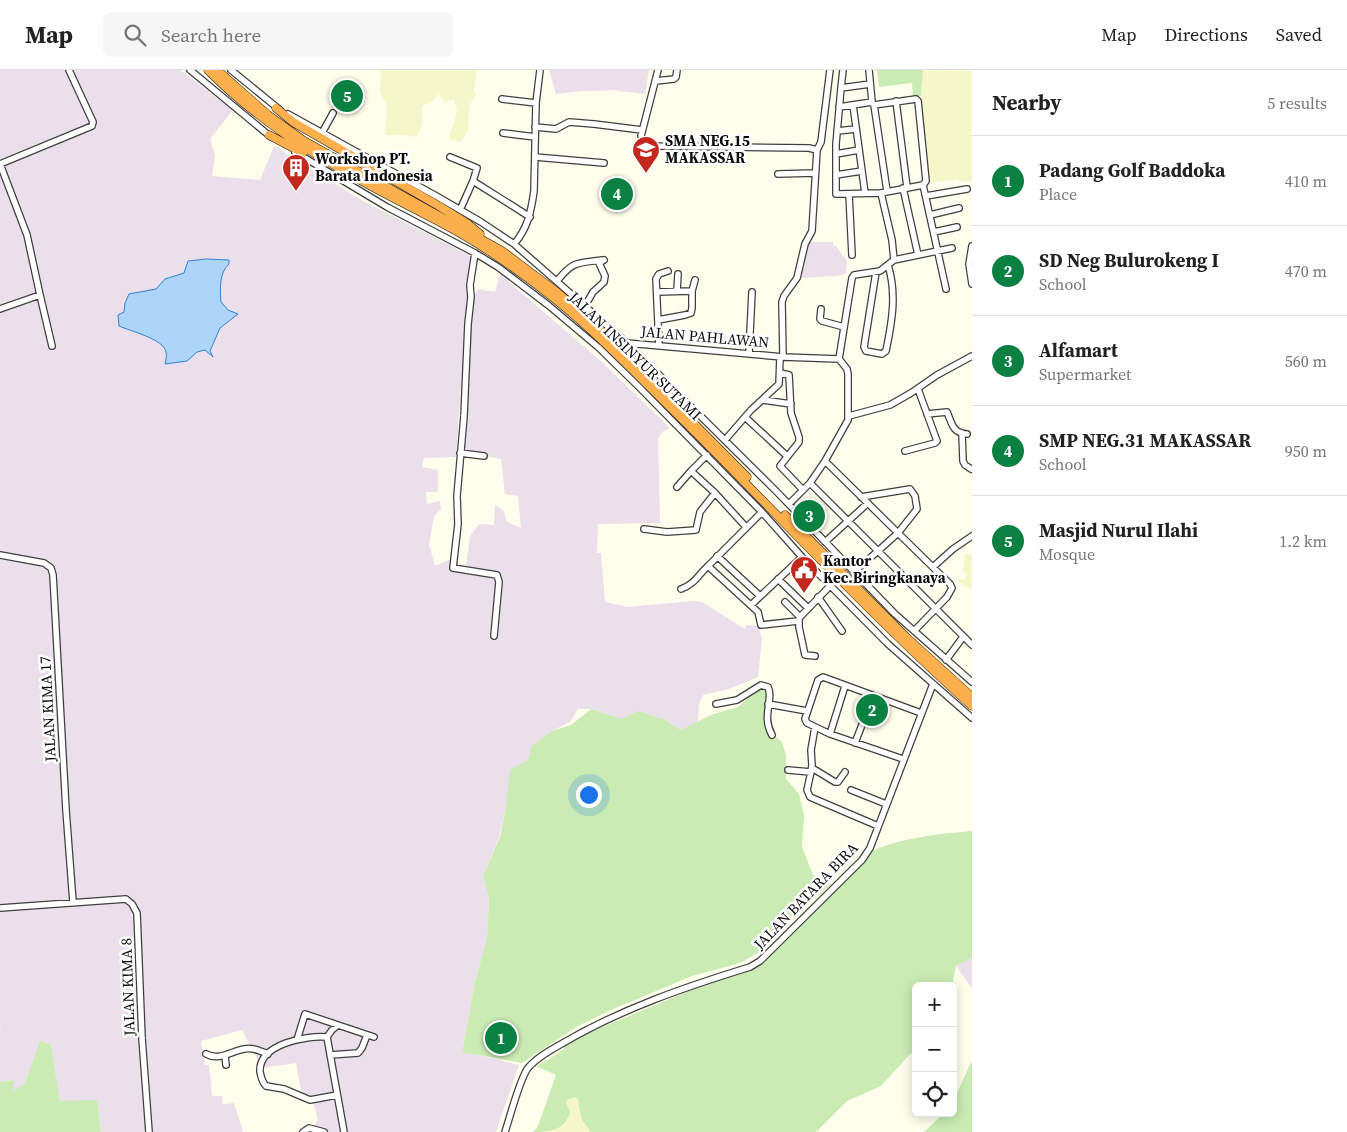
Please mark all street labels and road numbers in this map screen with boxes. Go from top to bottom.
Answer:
street label: JALAN INSINYUR SUTAMI [564,286,706,425]
street label: JALAN PAHLAWAN [639,320,770,353]
street label: JALAN KIMA 17 [34,656,61,763]
street label: JALAN BATARA BIRA [748,837,862,955]
street label: JALAN KIMA 8 [115,938,140,1037]

